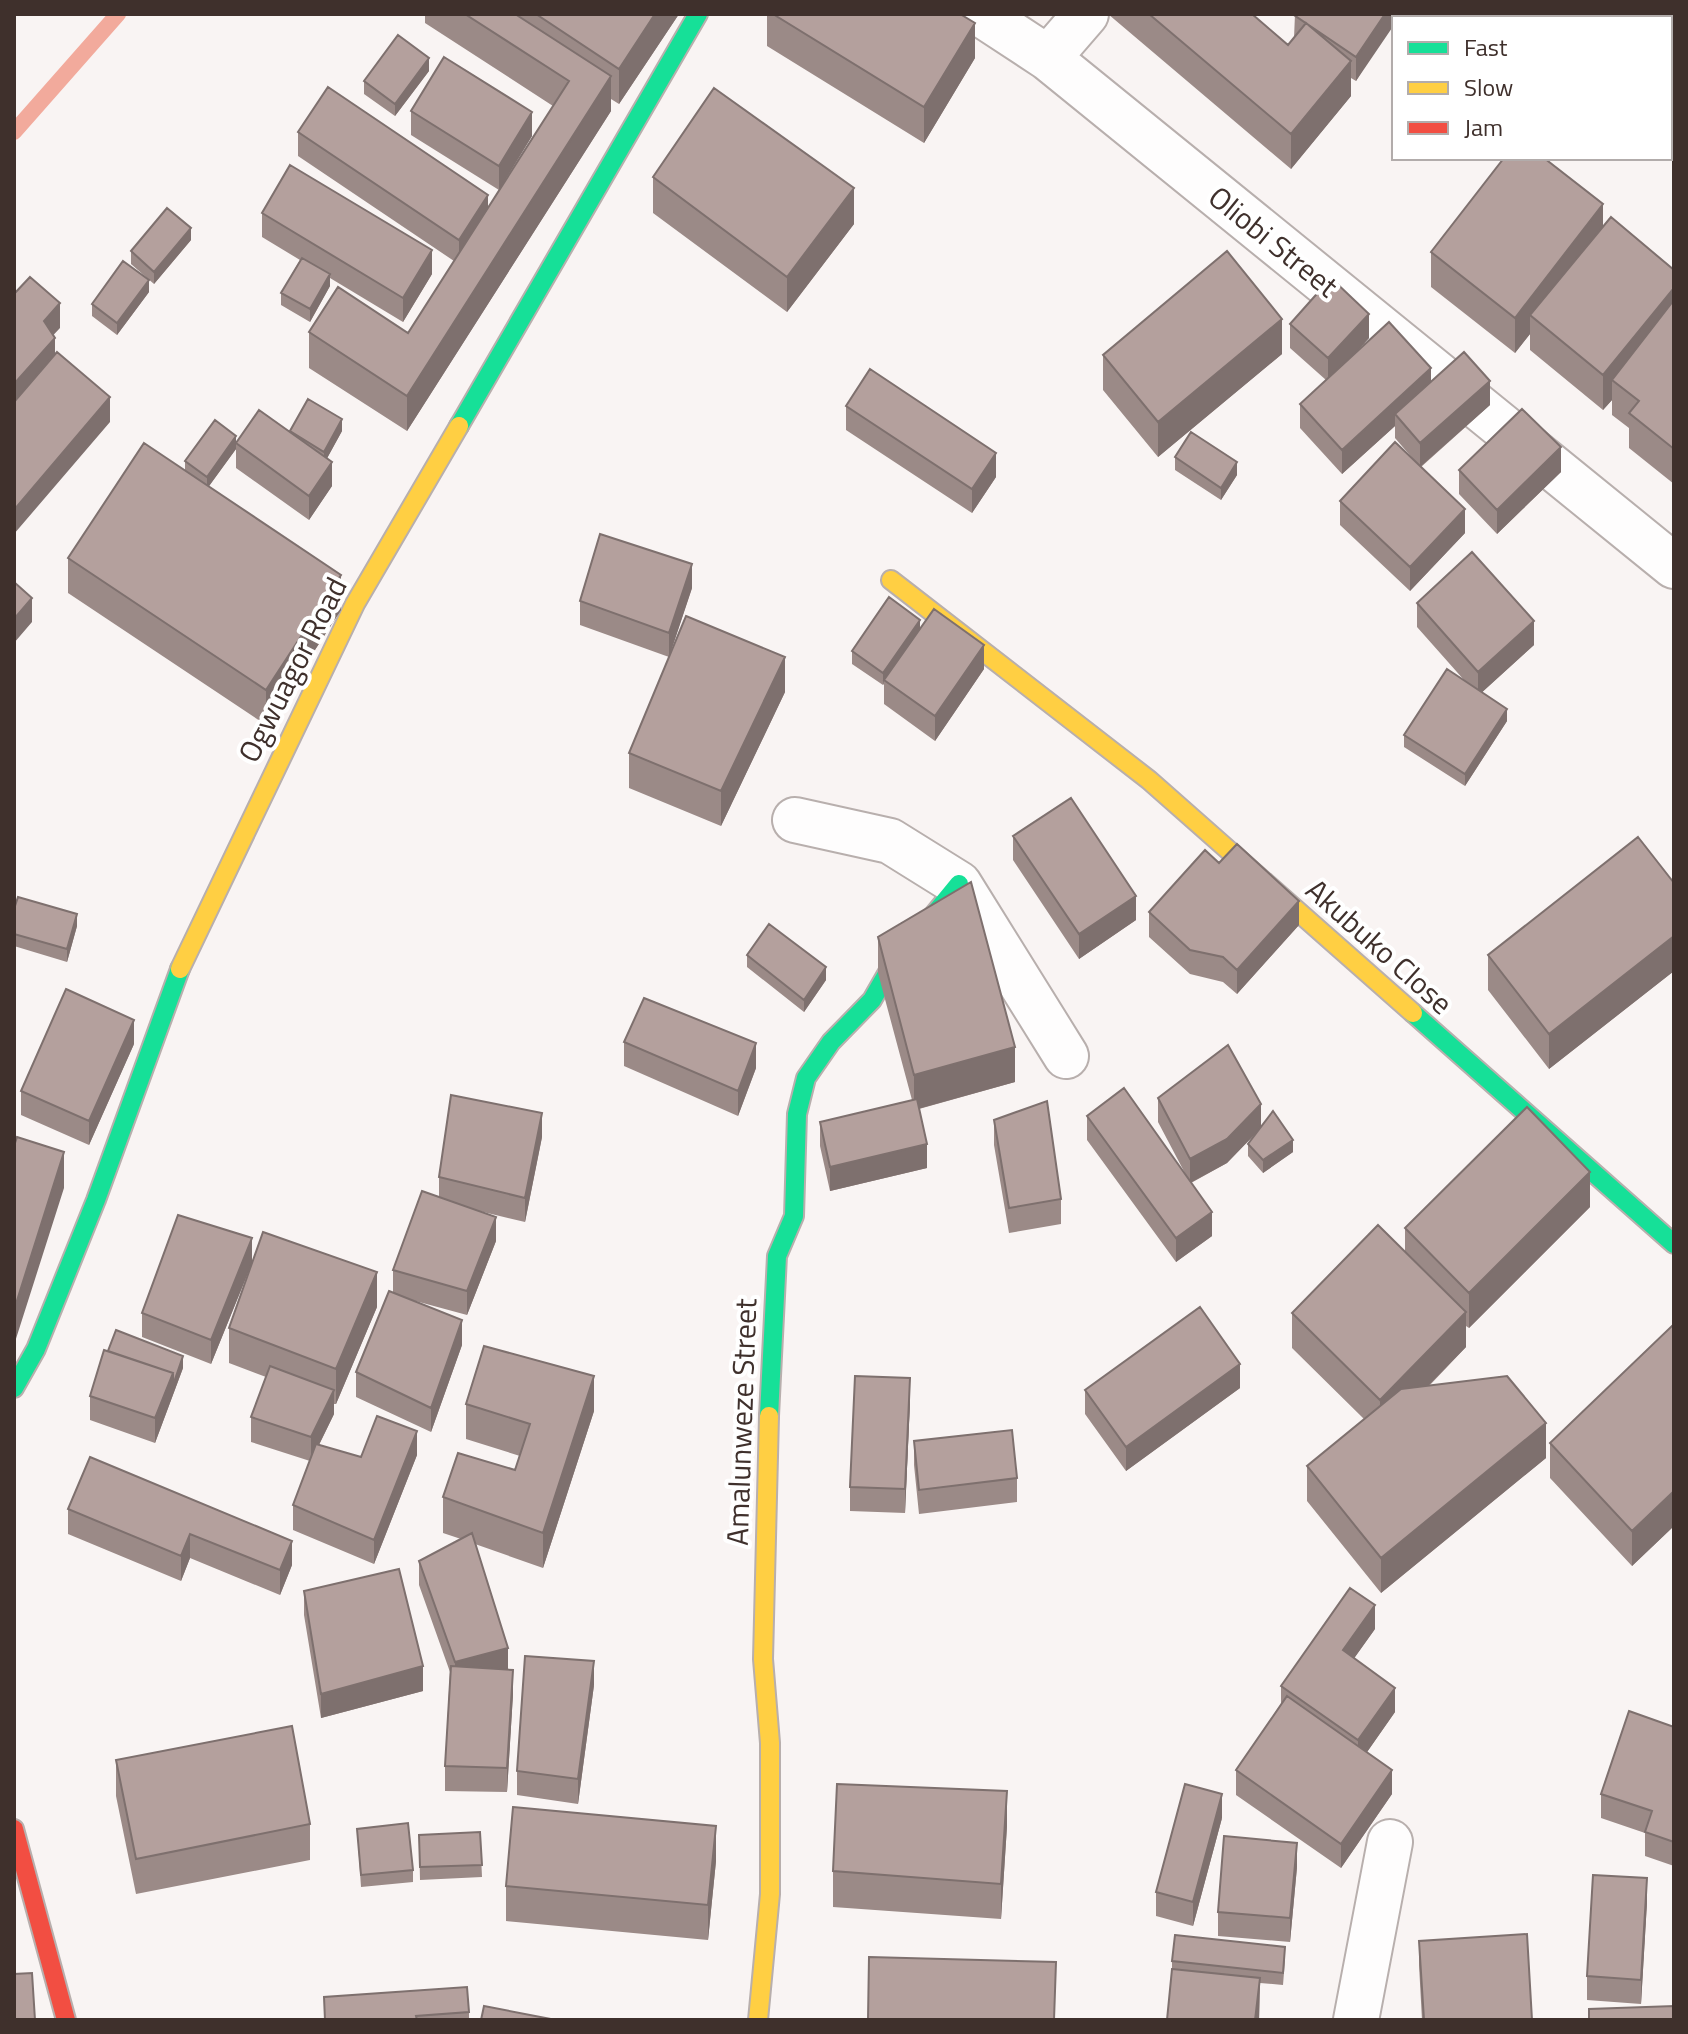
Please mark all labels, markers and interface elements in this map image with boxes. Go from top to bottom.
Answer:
legend [1392,16,1672,160]
text: Fast [1464,29,1508,65]
text: Slow [1464,69,1513,105]
text: Jam [1464,109,1503,145]
street label: Oliobi Street [1199,174,1349,308]
street label: Ogwuagor Road [226,569,359,770]
street label: Akubuko Close [1296,867,1464,1025]
street label: Amalunweze Street [714,1297,768,1546]

